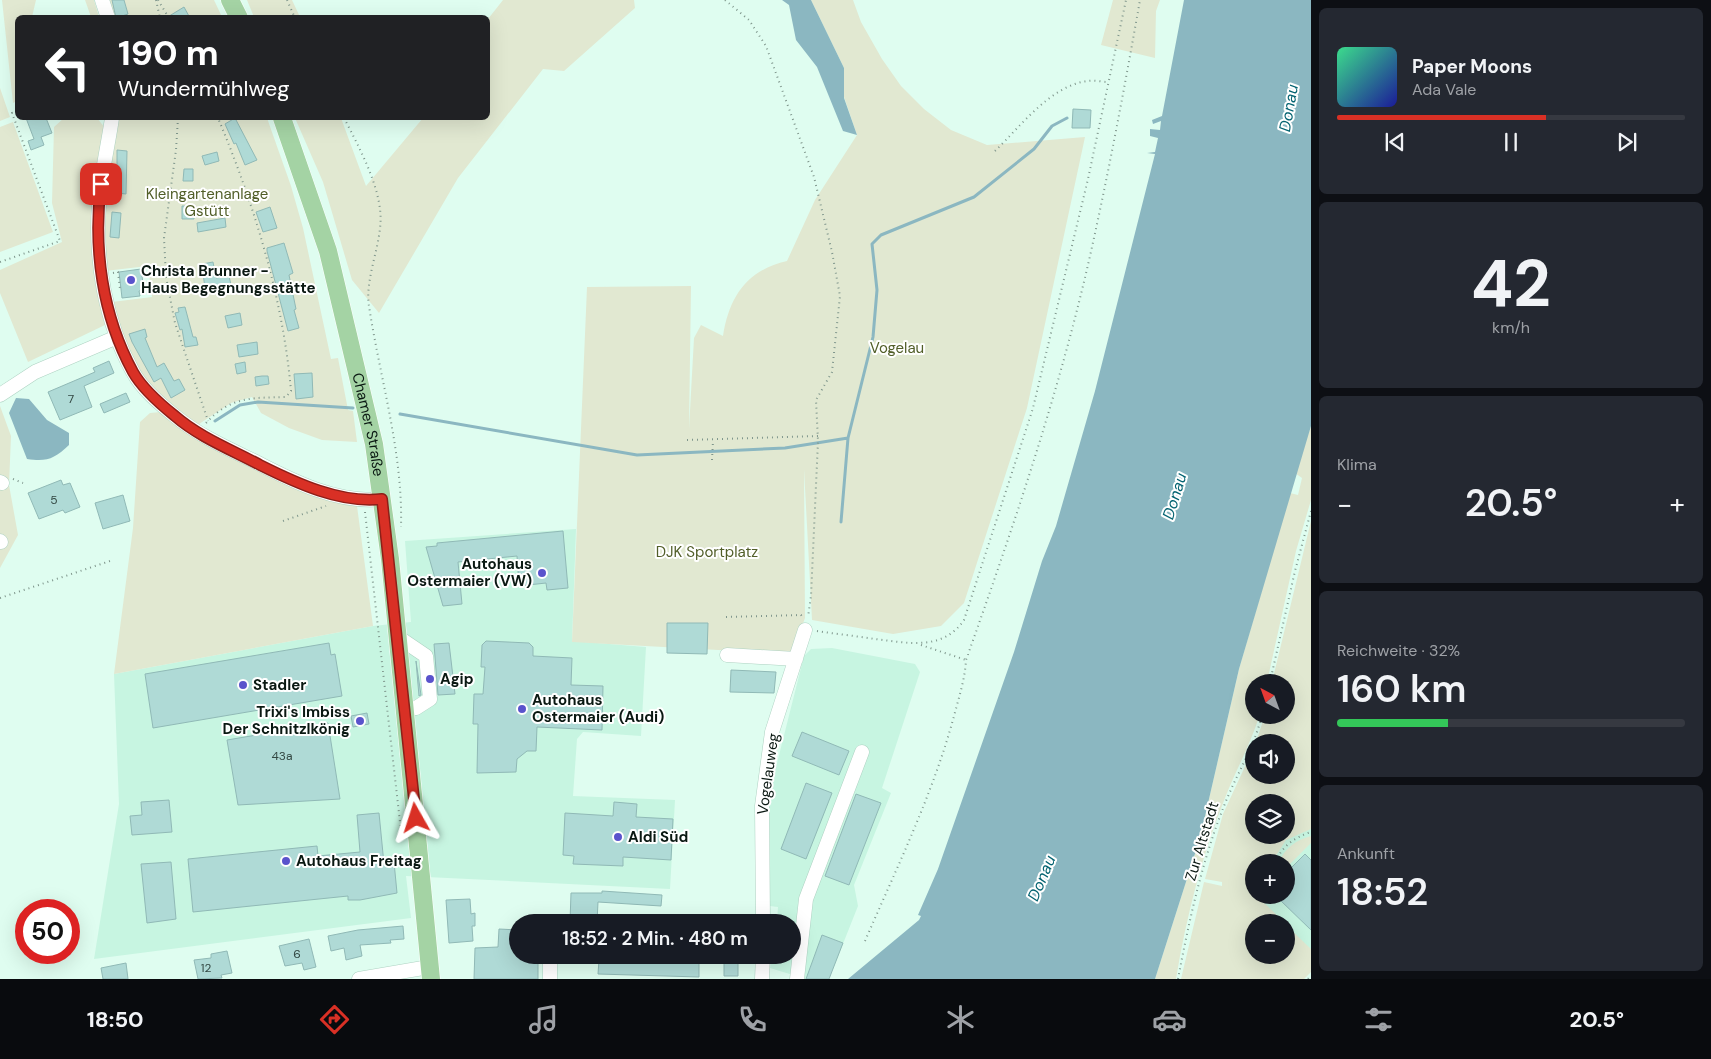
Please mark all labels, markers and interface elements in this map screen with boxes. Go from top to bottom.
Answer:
text: 190 m [118,30,219,76]
icon: left [35,35,100,100]
text: Paper Moons [1412,54,1532,79]
text: Wundermühlweg [118,74,290,103]
text: Ada Vale [1412,79,1476,100]
water label: Donau [1274,83,1303,133]
icon: previous [1381,128,1409,156]
icon: pause [1497,128,1525,156]
icon: next [1613,128,1641,156]
pin [80,163,122,205]
icon: arrive [87,170,115,198]
park label: Kleingartenanlage Gstütt [146,184,268,221]
text: 42 [1471,242,1551,326]
place label: Christa Brunner - Haus Begegnungsstätte [141,261,316,298]
marker: Christa Brunner - Haus Begegnungsstätte [125,274,137,286]
text: km/h [1492,317,1530,338]
park label: Vogelau [870,338,924,358]
street label: Chamer Straße [347,371,388,478]
house number: 7 [68,391,74,407]
text: Klima [1337,454,1377,475]
water label: Donau [1157,470,1192,522]
text: 20.5° [1465,478,1557,528]
text: − [1337,486,1352,523]
text: + [1670,486,1685,523]
house number: 5 [50,492,58,508]
park label: DJK Sportplatz [656,542,758,562]
place label: Autohaus Ostermaier (VW) [407,554,532,591]
marker: Autohaus Ostermaier (VW) [536,567,548,579]
text: Reichweite · 32% [1337,640,1460,661]
text: 160 km [1337,664,1466,714]
place label: Agip [440,669,474,689]
marker: Agip [424,673,436,685]
north arrow [1245,674,1295,724]
map controls [1245,674,1295,964]
place label: Stadler [253,675,306,695]
marker: Stadler [237,679,249,691]
place label: Autohaus Ostermaier (Audi) [532,690,664,727]
place label: Trixi's Imbiss Der Schnitzlkönig [223,702,350,739]
marker: Autohaus Ostermaier (Audi) [516,703,528,715]
marker: Trixi's Imbiss Der Schnitzlkönig [354,715,366,727]
street label: Vogelauweg [752,732,784,816]
button: sound [1245,734,1295,784]
house number: 43a [272,748,292,764]
position arrow [389,791,441,843]
button: layers [1245,794,1295,844]
street label: Zur Altstadt [1180,799,1224,883]
place label: Aldi Süd [628,827,688,847]
marker: Aldi Süd [612,831,624,843]
text: Ankunft [1337,843,1395,864]
place label: Autohaus Freitag [296,851,422,871]
water label: Donau [1022,852,1060,904]
button: + [1245,854,1295,904]
marker: Autohaus Freitag [280,855,292,867]
text: 18:52 [1337,867,1428,917]
speed limit sign: 50 [15,899,80,964]
button: − [1245,914,1295,964]
text: 18:52 · 2 Min. · 480 m [562,926,748,951]
house number: 6 [293,946,301,962]
house number: 12 [201,960,211,976]
icon: directions [317,1002,352,1037]
icon: music [526,1002,561,1037]
icon: phone [735,1002,770,1037]
icon: climate [943,1002,978,1037]
icon: car [1152,1002,1187,1037]
icon: filters [1361,1002,1396,1037]
text: 18:50 [87,1005,144,1034]
text: 20.5° [1570,1005,1624,1034]

